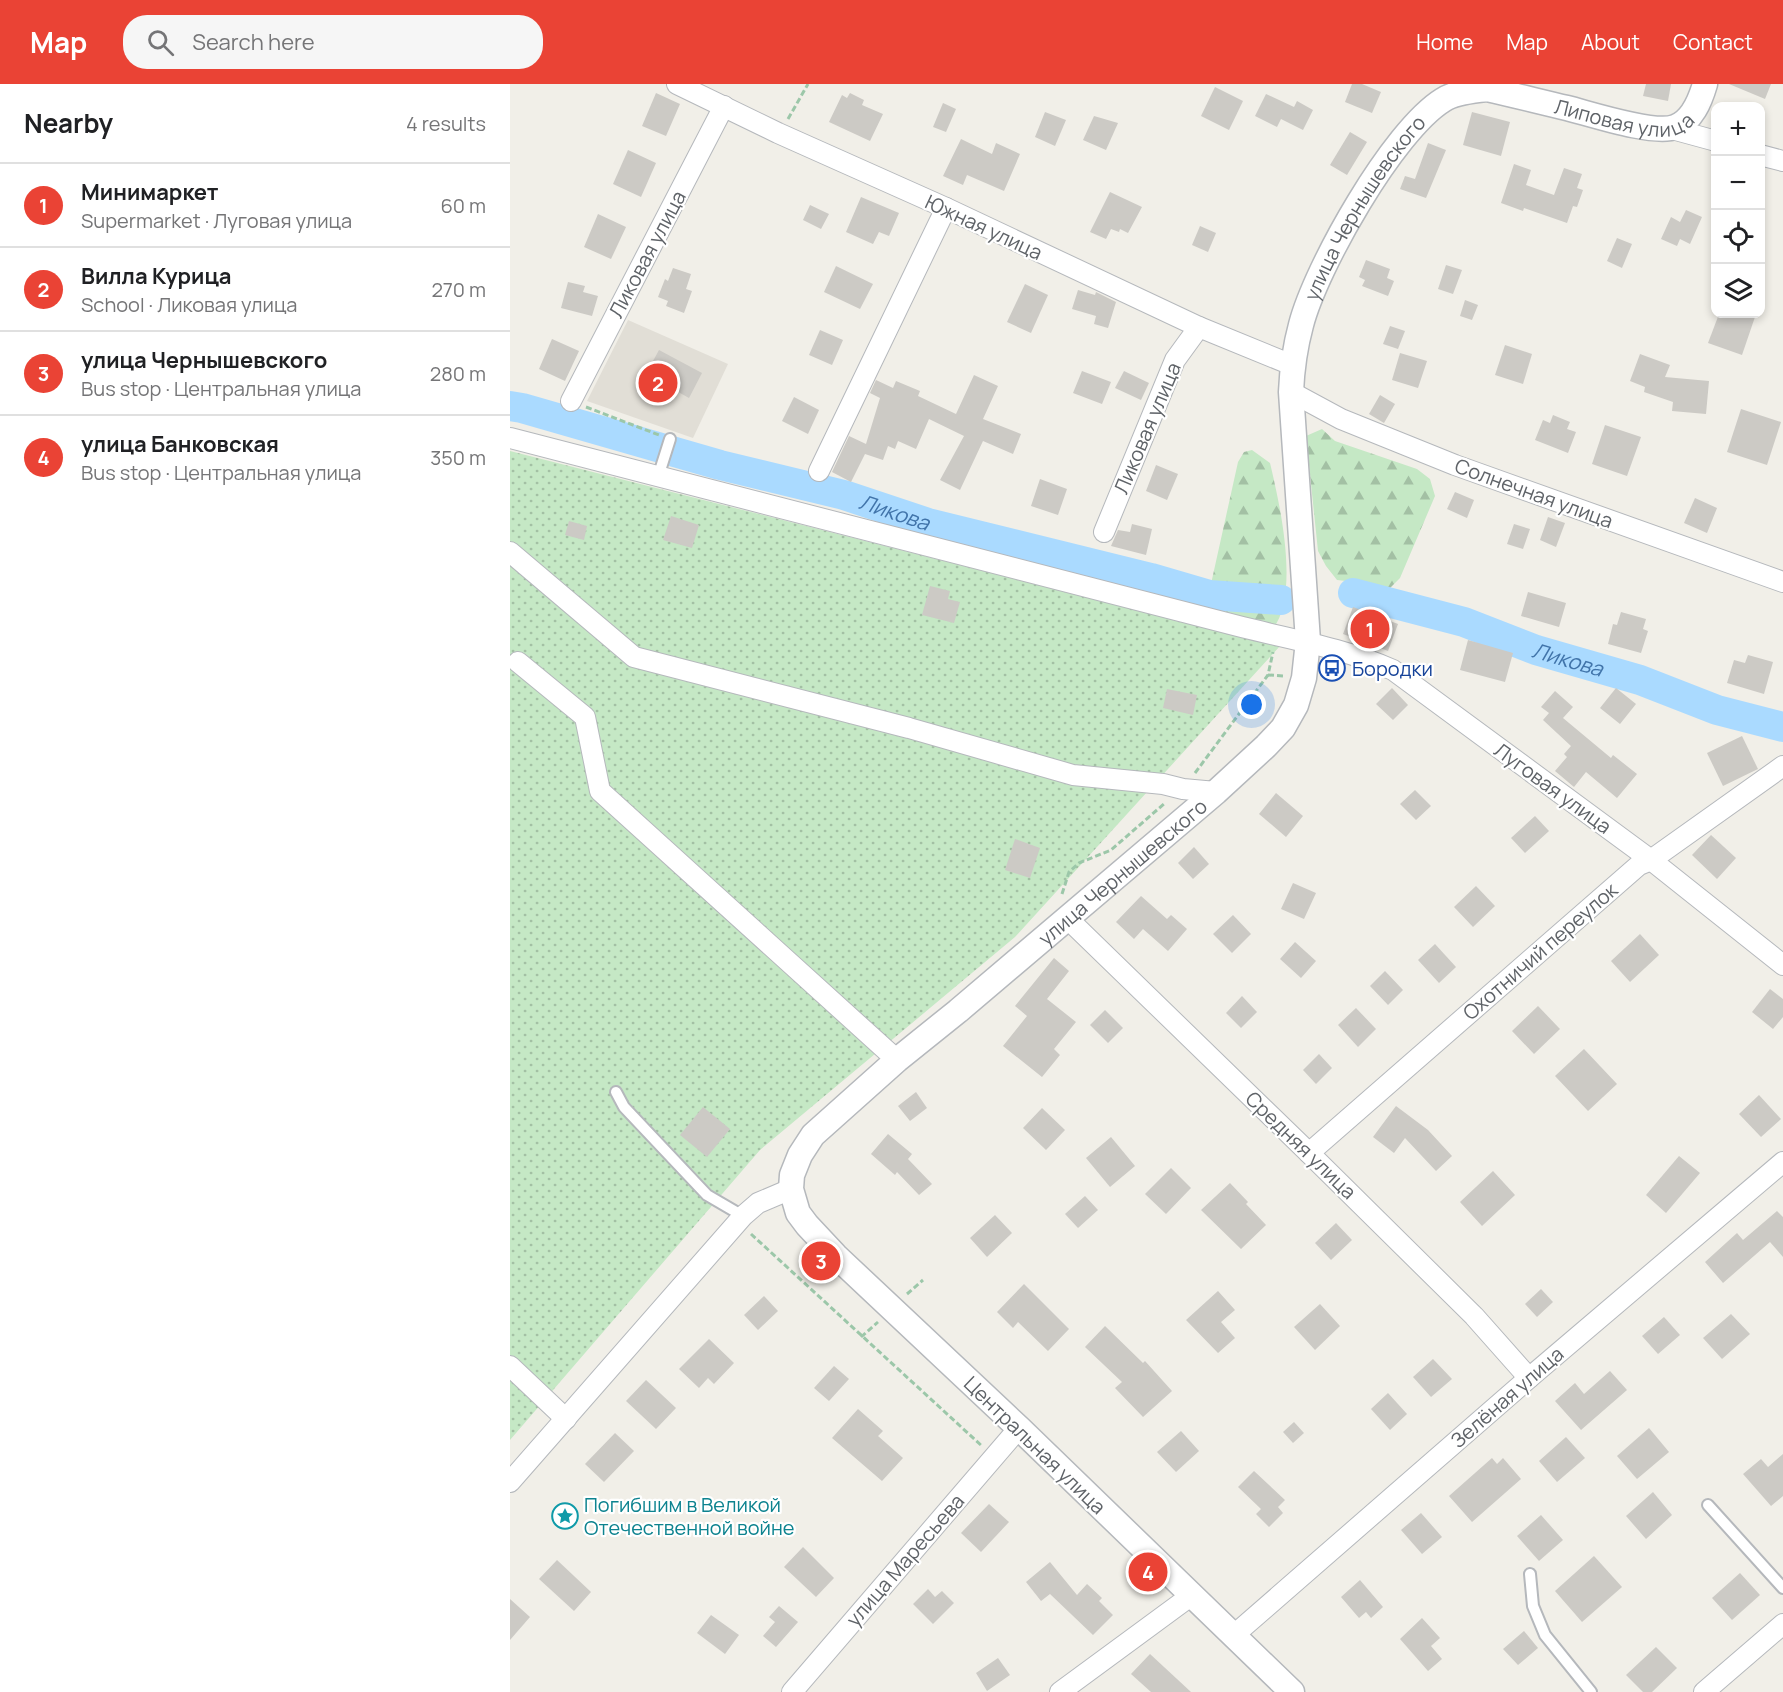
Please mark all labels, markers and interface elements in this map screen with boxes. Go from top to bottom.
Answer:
search box [123,15,543,69]
text: Map [30,23,87,61]
icon: search [144,26,177,59]
text: Search here [192,27,315,57]
text: Home [1416,28,1473,56]
text: Map [1506,28,1548,56]
text: About [1581,28,1640,56]
text: Contact [1673,28,1753,56]
street label: Липовая улица [1552,92,1700,142]
map controls [1711,102,1765,318]
button: + [1711,102,1765,156]
text: Nearby [24,105,113,141]
street label: улица Чернышевского [1297,109,1431,304]
text: 4 results [406,110,486,137]
button: − [1711,156,1765,210]
text: Минимаркет [81,177,218,207]
street label: Ликовая улица [602,186,692,322]
street label: Южная улица [921,188,1047,266]
text: 1 [39,192,48,219]
text: 60 m [440,192,486,219]
text: Supermarket · Луговая улица [81,207,352,234]
button: locate [1711,210,1765,264]
text: Вилла Курица [81,261,231,291]
button: layers [1711,264,1765,318]
text: 2 [38,276,49,303]
text: 270 m [431,276,486,303]
text: School · Ликовая улица [81,291,297,318]
text: улица Чернышевского [81,345,327,375]
street label: Ликовая улица [1107,358,1187,498]
text: 3 [38,360,49,387]
text: 280 m [430,360,486,387]
pin: 2 [638,360,678,406]
text: Bus stop · Центральная улица [81,375,361,402]
text: улица Банковская [81,429,279,459]
text: 4 [37,444,50,471]
text: 350 m [430,444,486,471]
street label: Солнечная улица [1451,452,1617,534]
text: Bus stop · Центральная улица [81,459,361,486]
water label: Ликова [856,487,934,537]
pin: 1 [1350,606,1390,652]
water label: Ликова [1529,636,1608,683]
bus stop icon: Бородки [1317,653,1347,683]
place label: Бородки [1352,655,1433,682]
your location [1237,690,1266,719]
street label: Луговая улица [1489,736,1617,840]
street label: улица Чернышевского [1032,792,1212,951]
street label: Охотничий переулок [1457,876,1624,1026]
street label: Средняя улица [1240,1085,1362,1205]
pin: 3 [802,1238,840,1284]
street label: Зелёная улица [1445,1340,1569,1454]
street label: Центральная улица [958,1370,1112,1520]
street label: улица Маресьева [840,1488,970,1632]
place label: Погибшим в Великой Отечественной войне [584,1491,794,1541]
place icon: Погибшим в Великой Отечественной войне [550,1501,580,1531]
pin: 4 [1128,1550,1168,1594]

